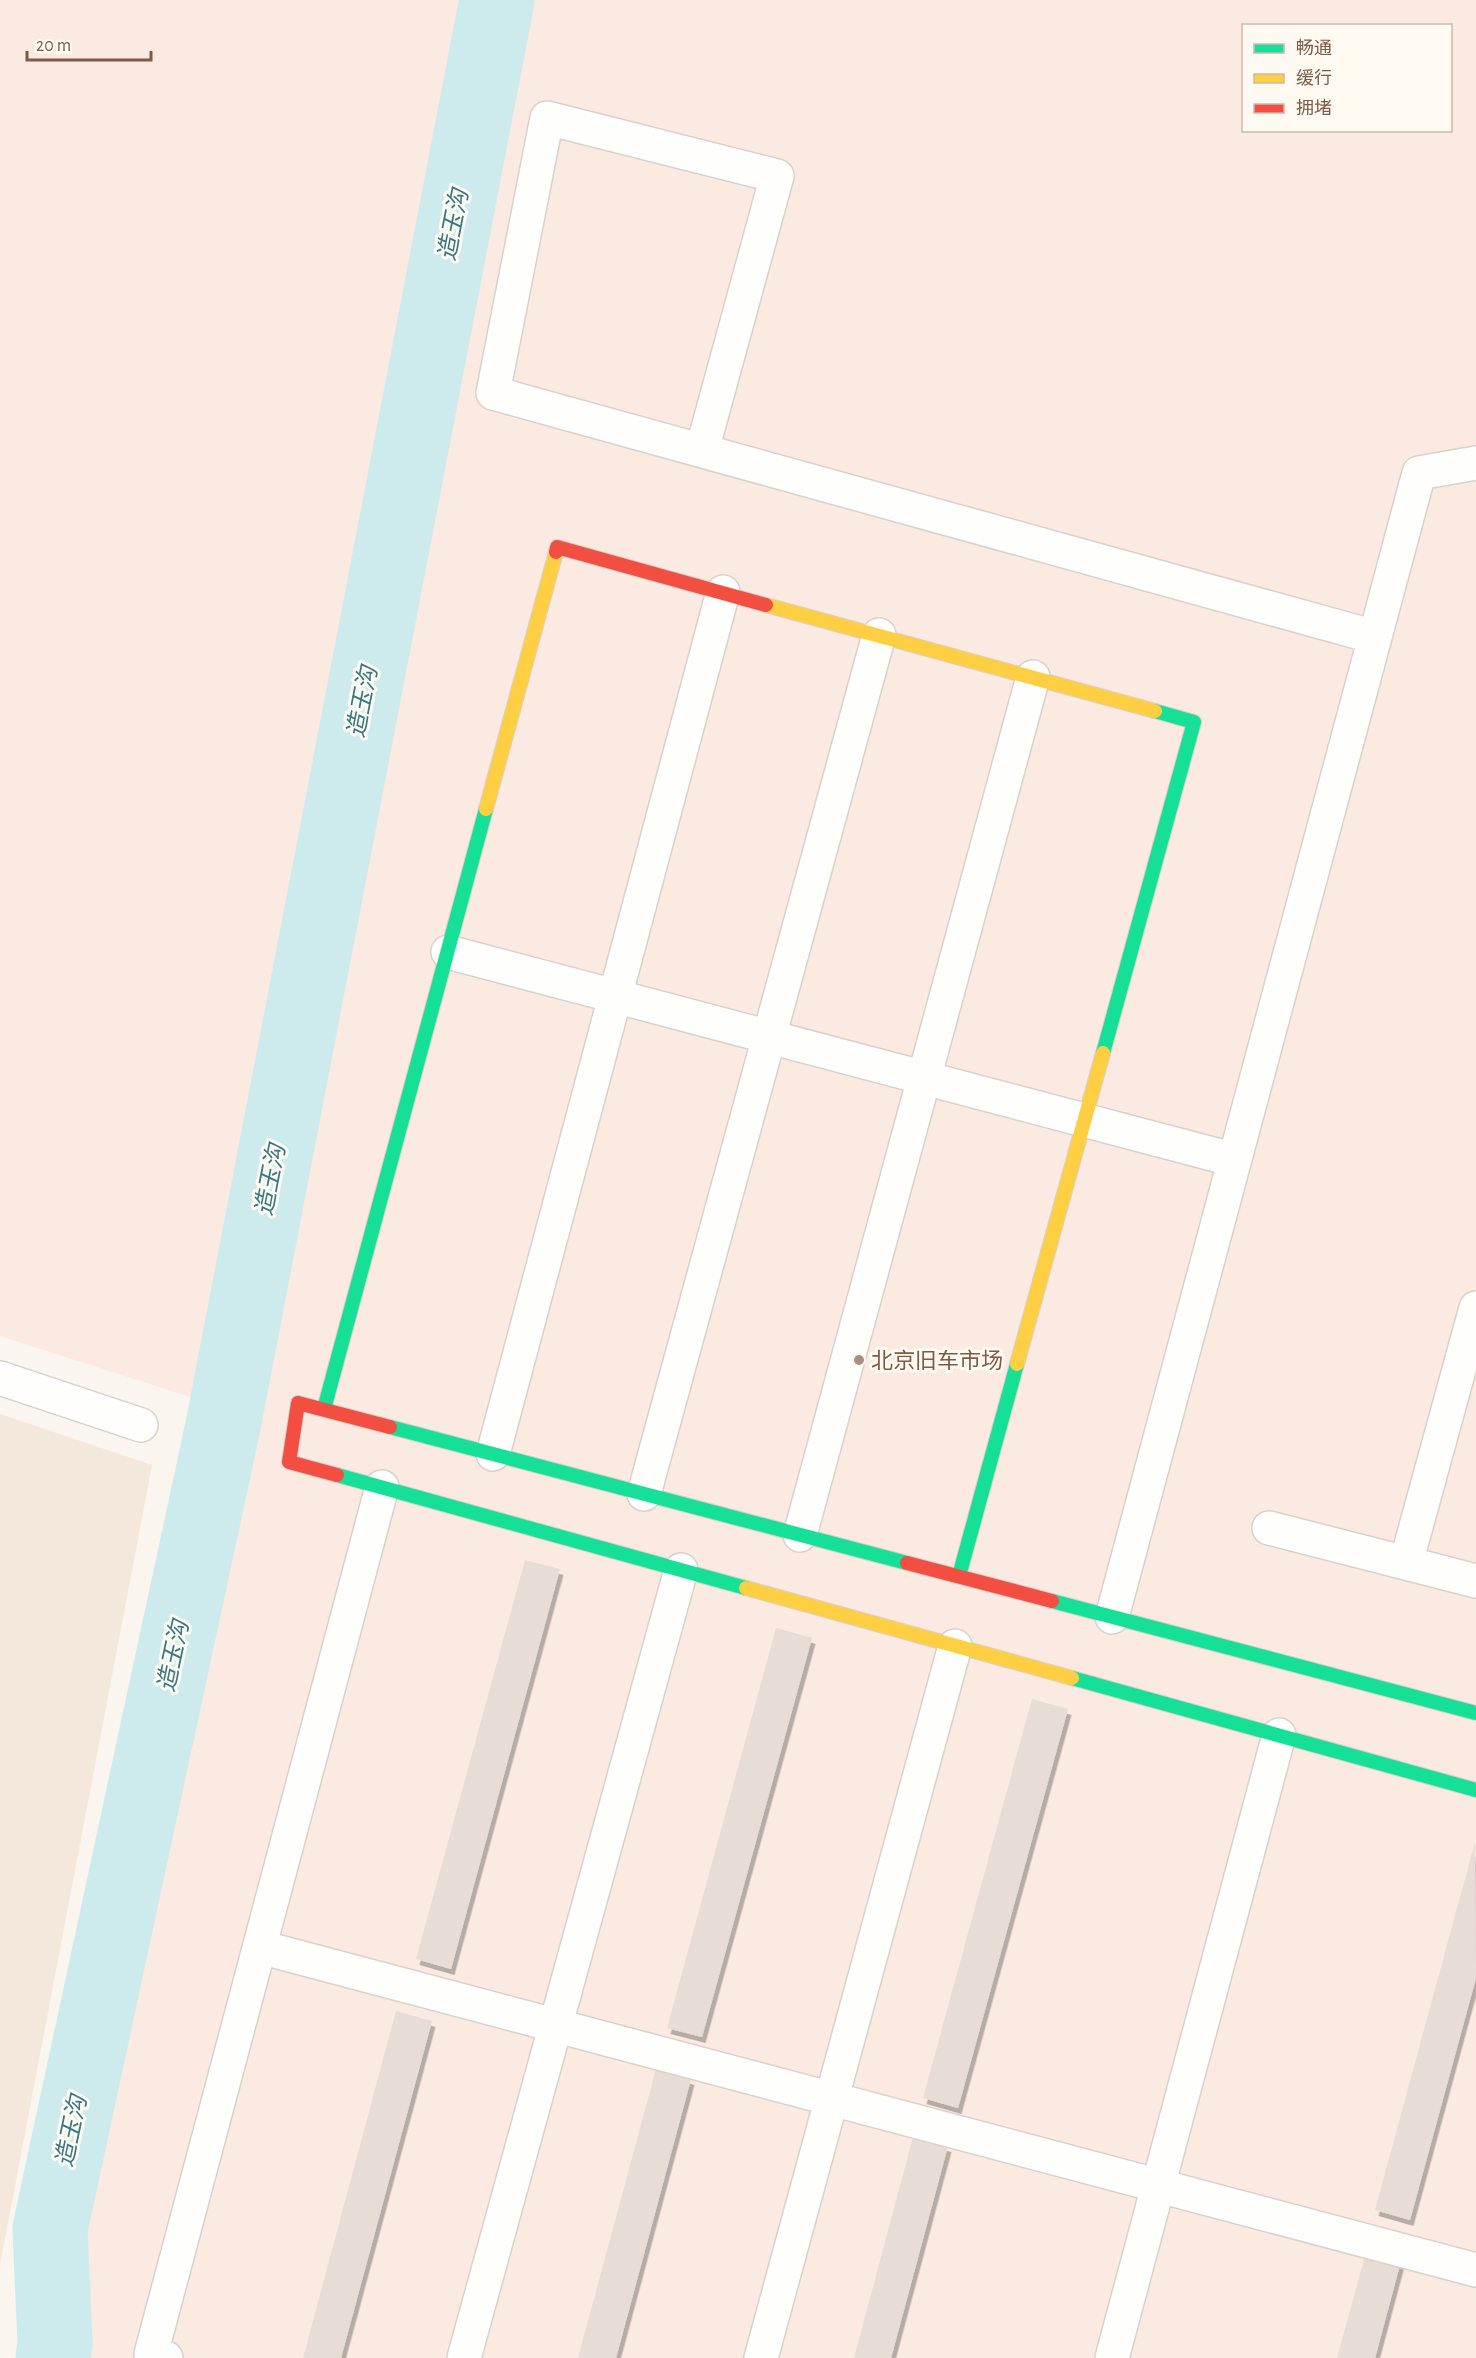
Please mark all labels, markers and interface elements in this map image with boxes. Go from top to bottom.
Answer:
scale bar [27,24,152,62]
legend [1242,24,1452,132]
text: 20 m [36,37,71,55]
text: 畅通 [1296,38,1332,58]
text: 缓行 [1296,68,1332,88]
text: 拥堵 [1296,98,1332,118]
water label: 造玉沟 [433,184,473,263]
water label: 造玉沟 [342,661,382,740]
water label: 造玉沟 [250,1139,290,1218]
place label: 北京旧车市场 [871,1349,1003,1372]
marker: 北京旧车市场 [852,1353,866,1367]
water label: 造玉沟 [153,1615,194,1694]
water label: 造玉沟 [51,2090,92,2169]

